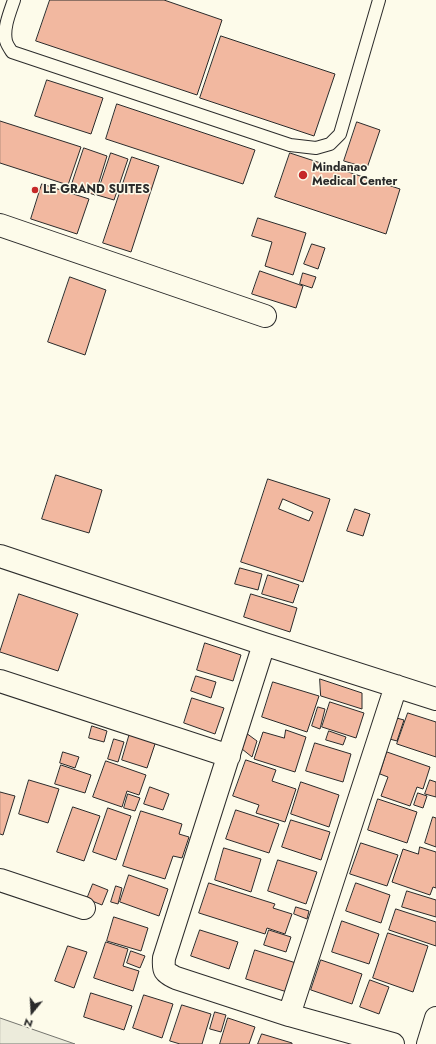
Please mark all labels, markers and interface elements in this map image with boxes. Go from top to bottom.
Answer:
place label: Mindanao Medical Center [312,161,397,189]
marker: Mindanao Medical Center [297,169,309,181]
place label: LE GRAND SUITES [43,183,150,197]
marker: LE GRAND SUITES [30,185,40,195]
north arrow [12,992,52,1032]
text: N [22,1014,35,1032]

